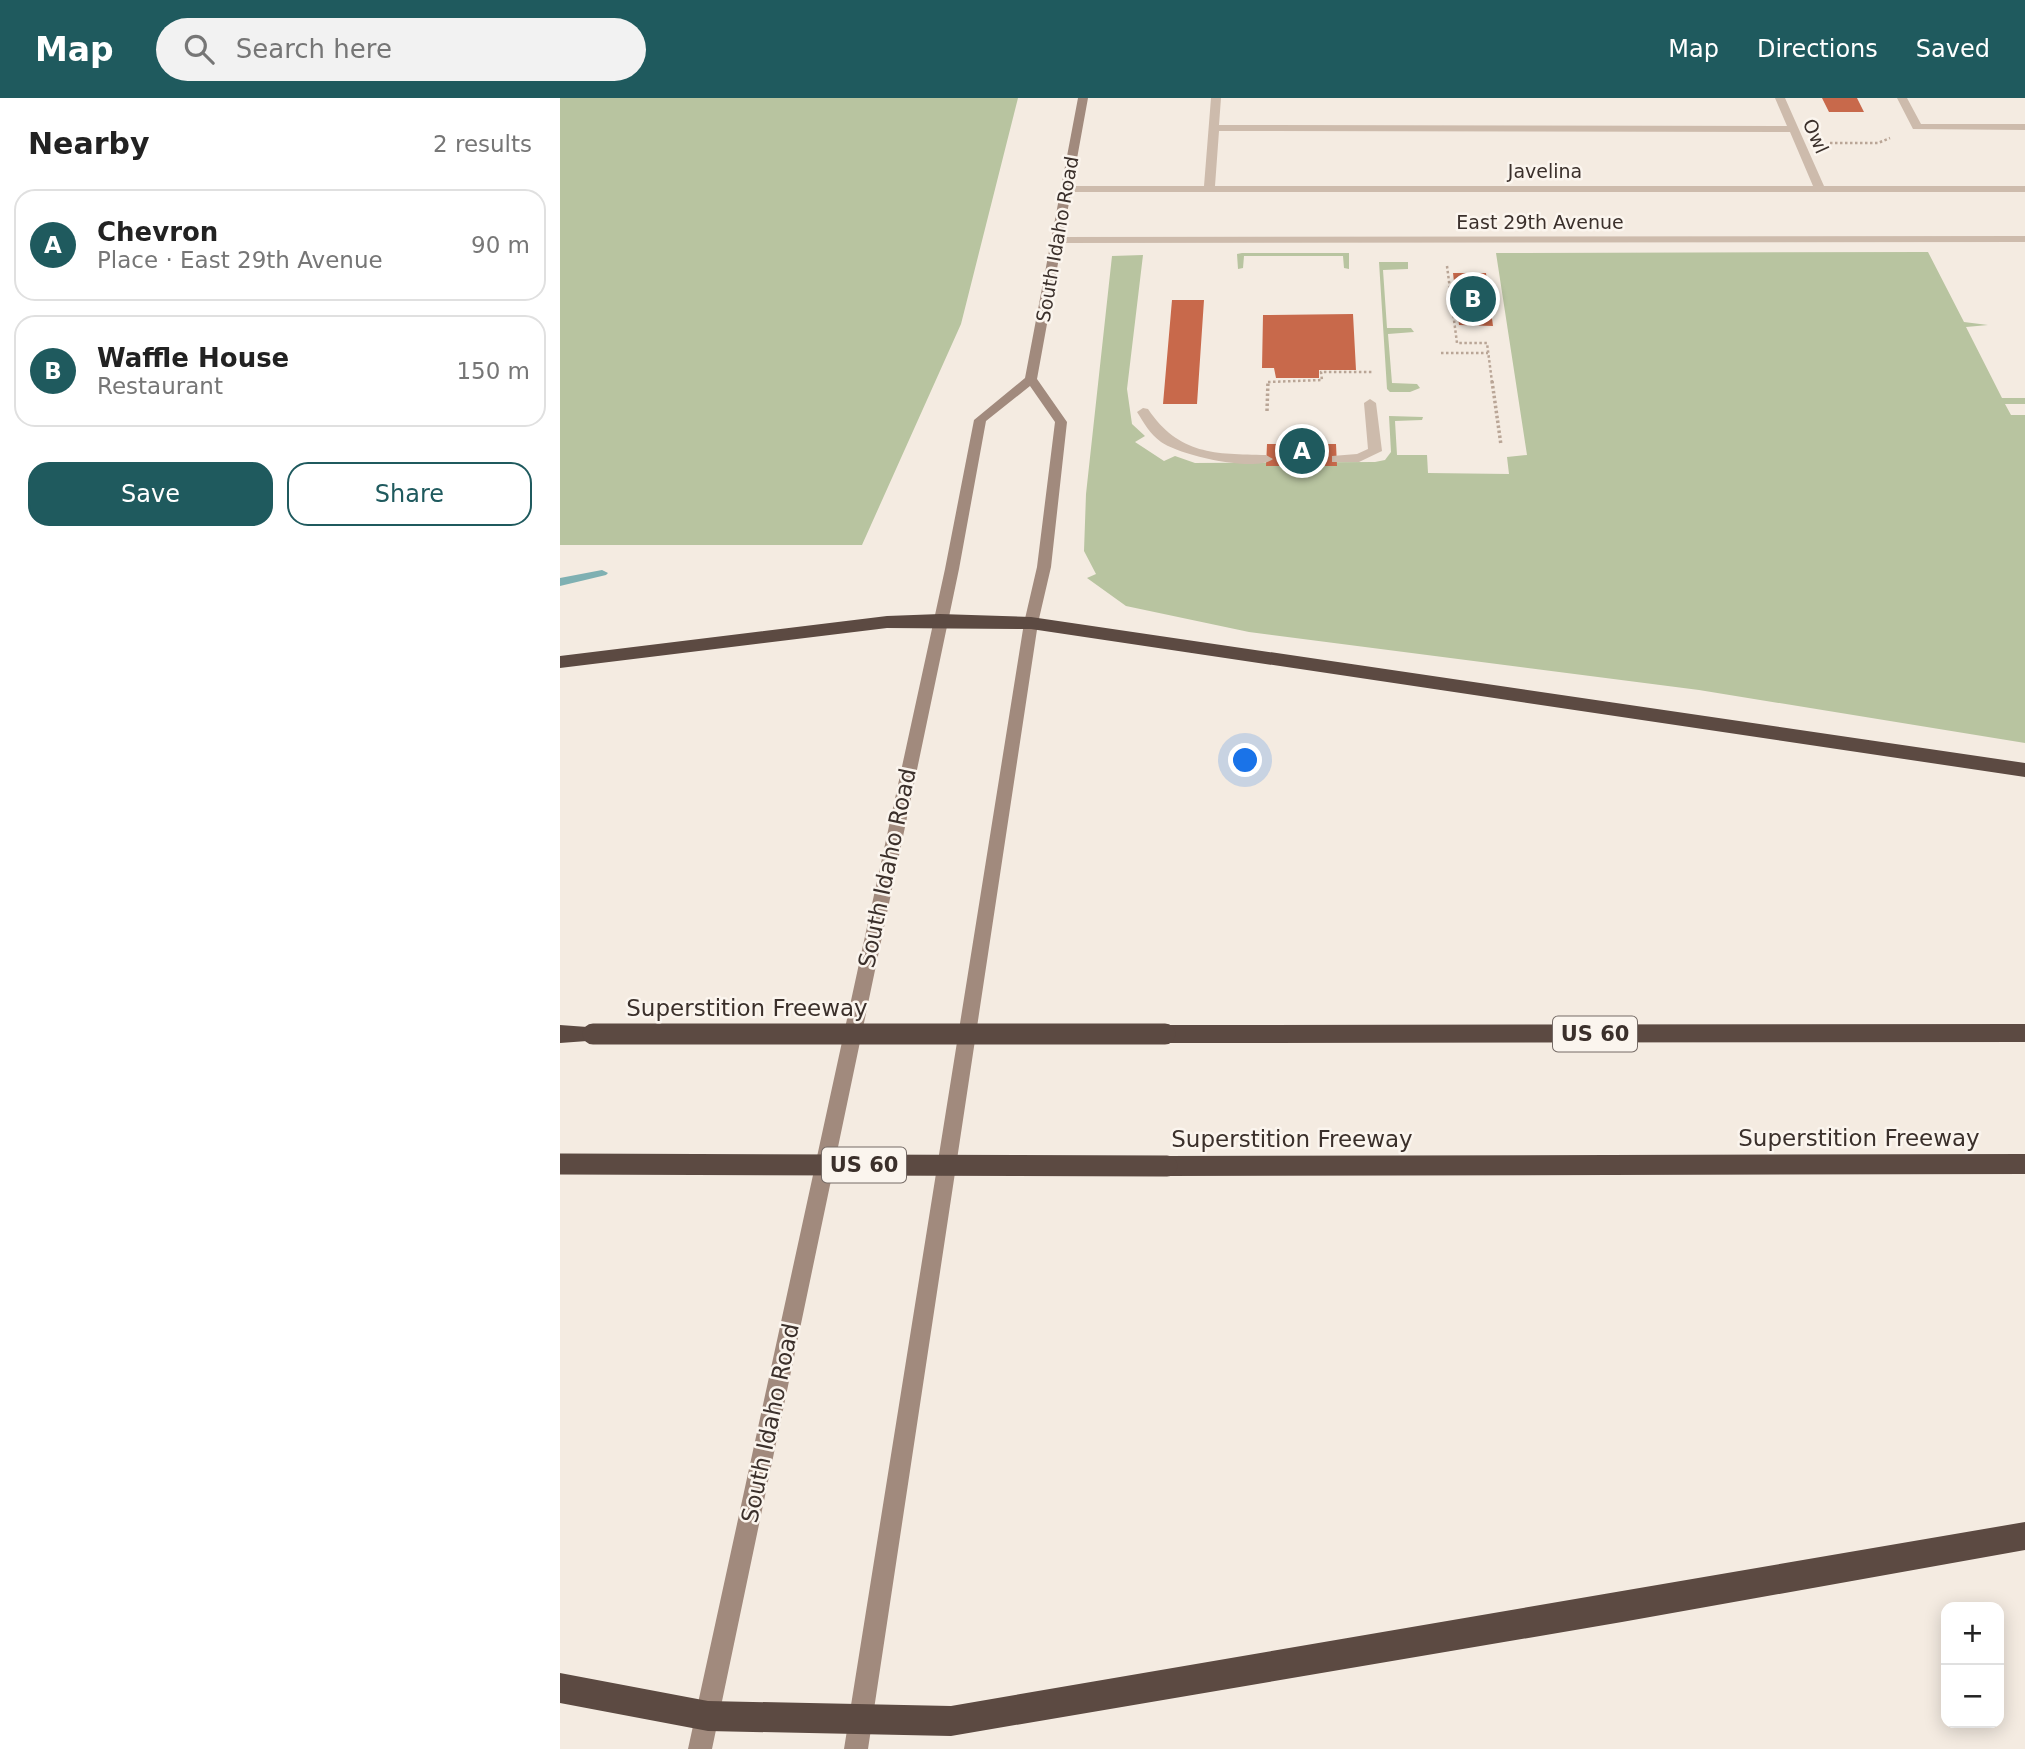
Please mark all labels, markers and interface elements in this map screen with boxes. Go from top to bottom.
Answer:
search box [156,18,646,81]
text: Map [35,30,114,69]
icon: search [180,30,218,68]
text: Search here [236,34,392,64]
text: Map [1668,35,1719,63]
text: Directions [1757,35,1878,63]
text: Saved [1916,35,1990,63]
street label: Owl [1799,115,1833,157]
text: Nearby [28,126,150,161]
text: 2 results [433,131,532,157]
street label: South Idaho Road [1032,154,1082,324]
street label: Javelina [1507,160,1582,182]
street label: East 29th Avenue [1456,211,1624,233]
text: Chevron [97,217,218,247]
text: A [44,232,62,258]
text: 90 m [471,232,530,258]
text: Place · East 29th Avenue [97,247,383,273]
pin: B [1450,273,1496,325]
text: Waffle House [97,343,289,373]
text: B [44,358,62,384]
text: 150 m [456,358,530,384]
text: Restaurant [97,373,223,399]
pin: A [1279,425,1325,477]
button: Save [28,462,273,526]
button: Share [287,462,532,526]
your location [1228,743,1262,777]
street label: South Idaho Road [853,766,921,970]
street label: Superstition Freeway [626,995,868,1021]
road number: US 60 [1553,1016,1637,1052]
street label: Superstition Freeway [1738,1125,1980,1151]
street label: Superstition Freeway [1171,1126,1413,1152]
road number: US 60 [822,1148,906,1182]
street label: South Idaho Road [736,1321,804,1525]
map controls [1941,1602,2004,1728]
button: + [1941,1602,2004,1665]
button: − [1941,1665,2004,1728]

